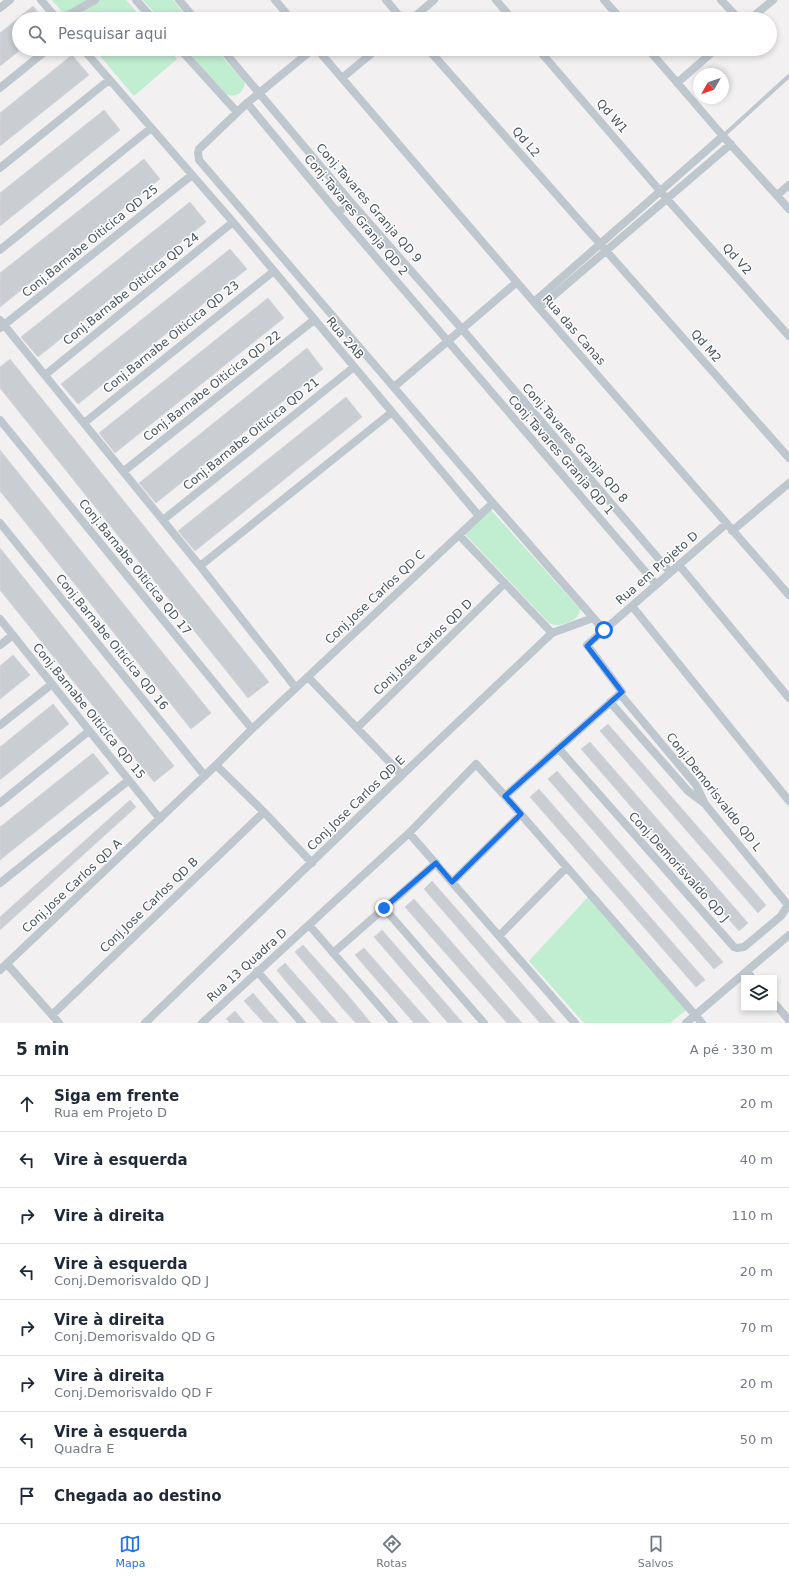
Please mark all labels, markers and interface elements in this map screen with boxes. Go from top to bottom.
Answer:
search box [12,12,777,56]
icon: search [26,23,48,45]
text: Pesquisar aqui [58,25,167,43]
north arrow [693,68,729,104]
street label: Qd W1 [593,96,631,136]
street label: Qd L2 [509,124,543,160]
street label: Conj.Tavares Granja QD 9 [313,140,425,266]
street label: Conj.Tavares Granja QD 2 [301,152,411,278]
street label: Conj.Barnabe Oiticica QD 25 [19,182,161,300]
street label: Conj.Barnabe Oiticica QD 24 [60,230,202,348]
street label: Qd V2 [720,241,754,277]
street label: Conj.Barnabe Oiticica QD 23 [100,278,242,396]
street label: Rua das Canas [540,292,608,368]
street label: Rua 2AB [323,314,367,362]
street label: Qd M2 [688,327,724,365]
street label: Conj.Barnabe Oiticica QD 22 [140,328,284,444]
street label: Conj.Barnabe Oiticica QD 21 [180,375,322,493]
street label: Conj.Tavares Granja QD 8 [519,380,631,506]
street label: Conj.Tavares Granja QD 1 [505,392,617,518]
street label: Conj.Barnabe Oiticica QD 17 [76,496,194,638]
street label: Rua em Projeto D [613,528,701,608]
street label: Conj.Jose Carlos QD C [322,547,428,647]
street label: Conj.Barnabe Oiticica QD 16 [53,571,171,713]
street label: Conj.Jose Carlos QD D [371,596,475,698]
route start [595,621,613,639]
street label: Conj.Barnabe Oiticica QD 15 [30,640,148,782]
street label: Conj.Demorisvaldo QD L [663,730,765,854]
street label: Conj.Jose Carlos QD E [304,753,408,853]
street label: Conj.Demorisvaldo QD J [626,809,732,925]
street label: Conj.Jose Carlos QD A [19,836,125,936]
street label: Conj.Jose Carlos QD B [97,854,201,956]
route end [375,899,393,917]
street label: Rua 13 Quadra D [204,925,290,1005]
map controls [741,975,777,1011]
button: layers [741,975,777,1011]
text: 5 min [16,1039,69,1059]
text: A pé · 330 m [690,1042,773,1057]
text: Siga em frente [54,1087,179,1105]
icon: ahead [16,1093,38,1115]
text: 20 m [740,1096,773,1111]
text: Rua em Projeto D [54,1105,167,1120]
icon: left [16,1149,38,1171]
text: Vire à esquerda [54,1151,188,1169]
text: 40 m [740,1152,773,1167]
icon: right [16,1205,38,1227]
text: Vire à direita [54,1207,165,1225]
text: 110 m [731,1208,773,1223]
text: Vire à esquerda [54,1255,188,1273]
icon: left [16,1261,38,1283]
text: 20 m [740,1264,773,1279]
text: Conj.Demorisvaldo QD J [54,1273,209,1288]
text: Vire à direita [54,1311,165,1329]
icon: right [16,1317,38,1339]
text: 70 m [740,1320,773,1335]
text: Conj.Demorisvaldo QD G [54,1329,215,1344]
text: Vire à direita [54,1367,165,1385]
icon: right [16,1373,38,1395]
text: 20 m [740,1376,773,1391]
text: Conj.Demorisvaldo QD F [54,1385,213,1400]
text: Vire à esquerda [54,1423,188,1441]
icon: left [16,1429,38,1451]
text: 50 m [740,1432,773,1447]
text: Quadra E [54,1441,114,1456]
icon: arrive [16,1485,38,1507]
text: Chegada ao destino [54,1487,222,1505]
tab: Mapa [115,1533,145,1570]
tab: Rotas [376,1533,407,1570]
tab: Salvos [638,1533,674,1570]

